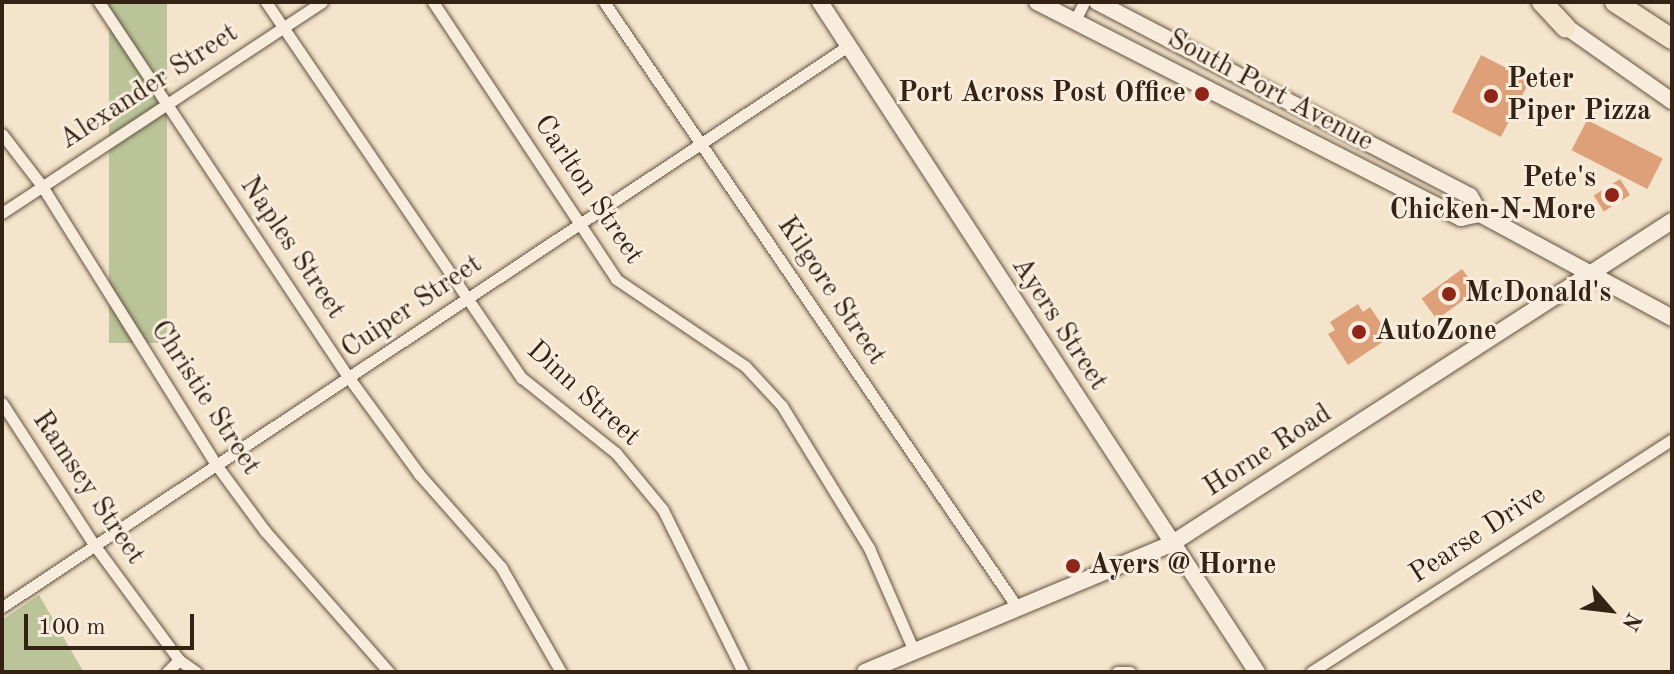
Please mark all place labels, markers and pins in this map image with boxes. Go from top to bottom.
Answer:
place label: Peter Piper Pizza [1507,63,1651,129]
place label: Port Across Post Office [898,77,1186,111]
marker: Port Across Post Office [1193,85,1211,103]
marker: Peter Piper Pizza [1482,87,1500,105]
place label: Pete's Chicken-N-More [1389,162,1596,228]
marker: Pete's Chicken-N-More [1603,186,1621,204]
place label: McDonald's [1465,277,1611,311]
marker: McDonald's [1440,285,1458,303]
place label: AutoZone [1375,315,1497,349]
marker: AutoZone [1350,323,1368,341]
place label: Ayers @ Horne [1089,549,1276,583]
marker: Ayers @ Horne [1064,557,1082,575]

